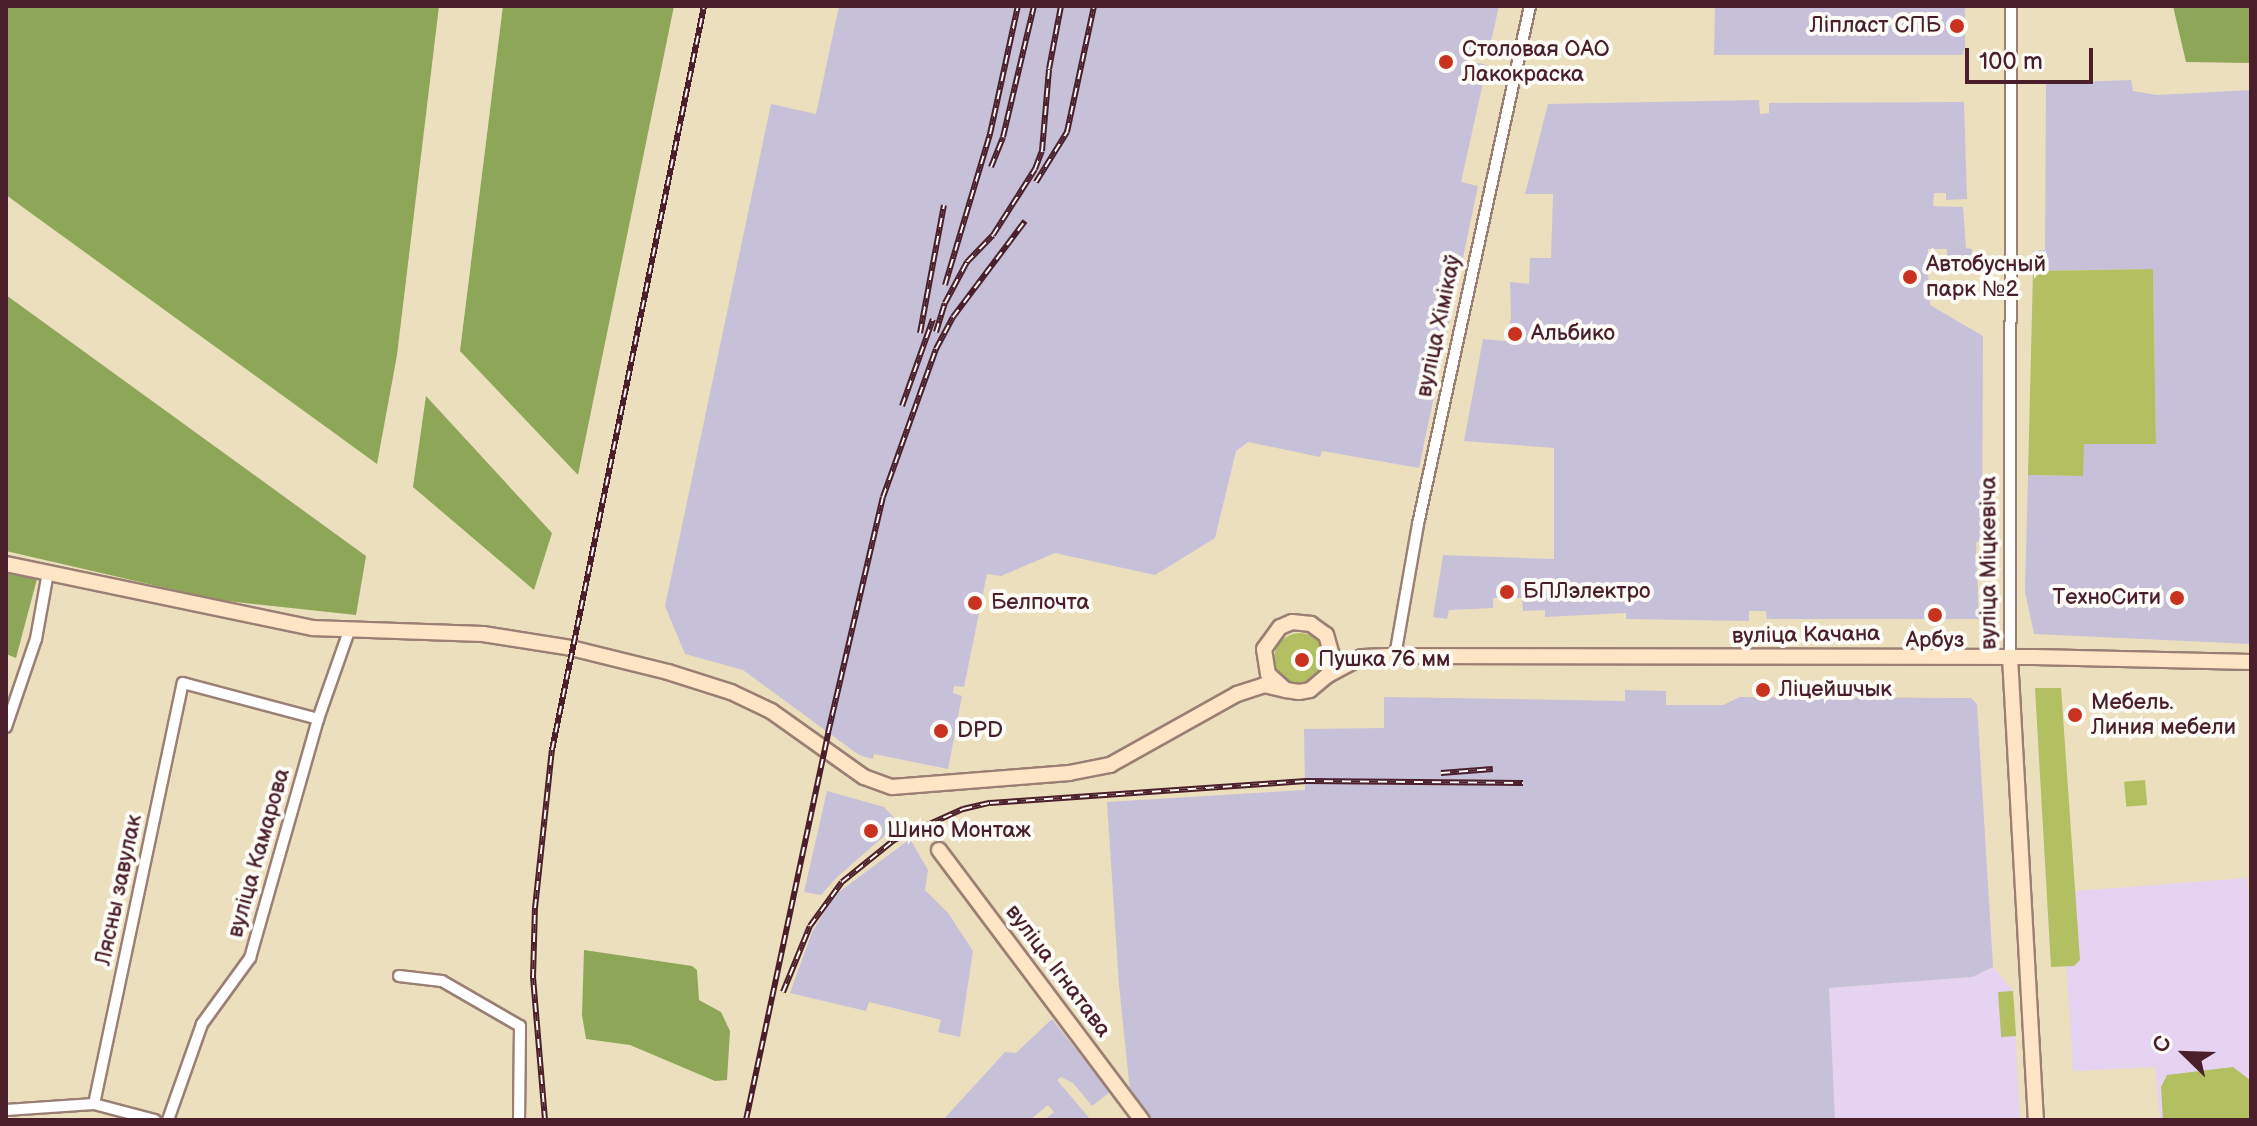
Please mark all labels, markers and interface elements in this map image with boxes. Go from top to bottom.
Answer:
place label: Ліпласт СПБ [1810,13,1941,39]
marker: Ліпласт СПБ [1948,17,1966,35]
scale bar [1969,32,2097,82]
place label: Столовая ОАО Лакокраска [1462,36,1610,88]
text: 100 m [1979,47,2043,76]
marker: Столовая ОАО Лакокраска [1437,53,1455,71]
place label: Автобусный парк №2 [1926,251,2046,302]
street label: вуліца Хімікаў [1411,253,1467,399]
marker: Автобусный парк №2 [1901,268,1919,286]
place label: Альбико [1531,321,1615,347]
marker: Альбико [1506,325,1524,343]
street label: вуліца Міцкевіча [1976,476,2002,650]
place label: БПЛэлектро [1523,579,1650,605]
marker: БПЛэлектро [1498,583,1516,601]
place label: ТехноСити [2052,585,2161,611]
marker: ТехноСити [2168,589,2186,607]
place label: Белпочта [991,590,1089,616]
marker: Белпочта [966,594,984,612]
marker: Арбуз [1926,606,1944,624]
street label: вуліца Качана [1732,621,1880,649]
place label: Арбуз [1906,628,1964,654]
place label: Пушка 76 мм [1318,647,1451,673]
marker: Пушка 76 мм [1293,651,1311,669]
place label: Ліцейшчык [1779,677,1892,703]
marker: Ліцейшчык [1754,681,1772,699]
place label: Мебель. Линия мебели [2091,689,2236,740]
marker: Мебель. Линия мебели [2066,706,2084,724]
place label: DPD [957,718,1003,744]
marker: DPD [932,722,950,740]
street label: вуліца Камарова [222,765,296,941]
street label: Лясны завулак [90,812,148,968]
place label: Шино Монтаж [887,818,1031,844]
marker: Шино Монтаж [862,822,880,840]
street label: вуліца Ігнатава [1000,900,1116,1042]
north arrow [2145,1014,2225,1094]
text: С [2147,1032,2178,1057]

